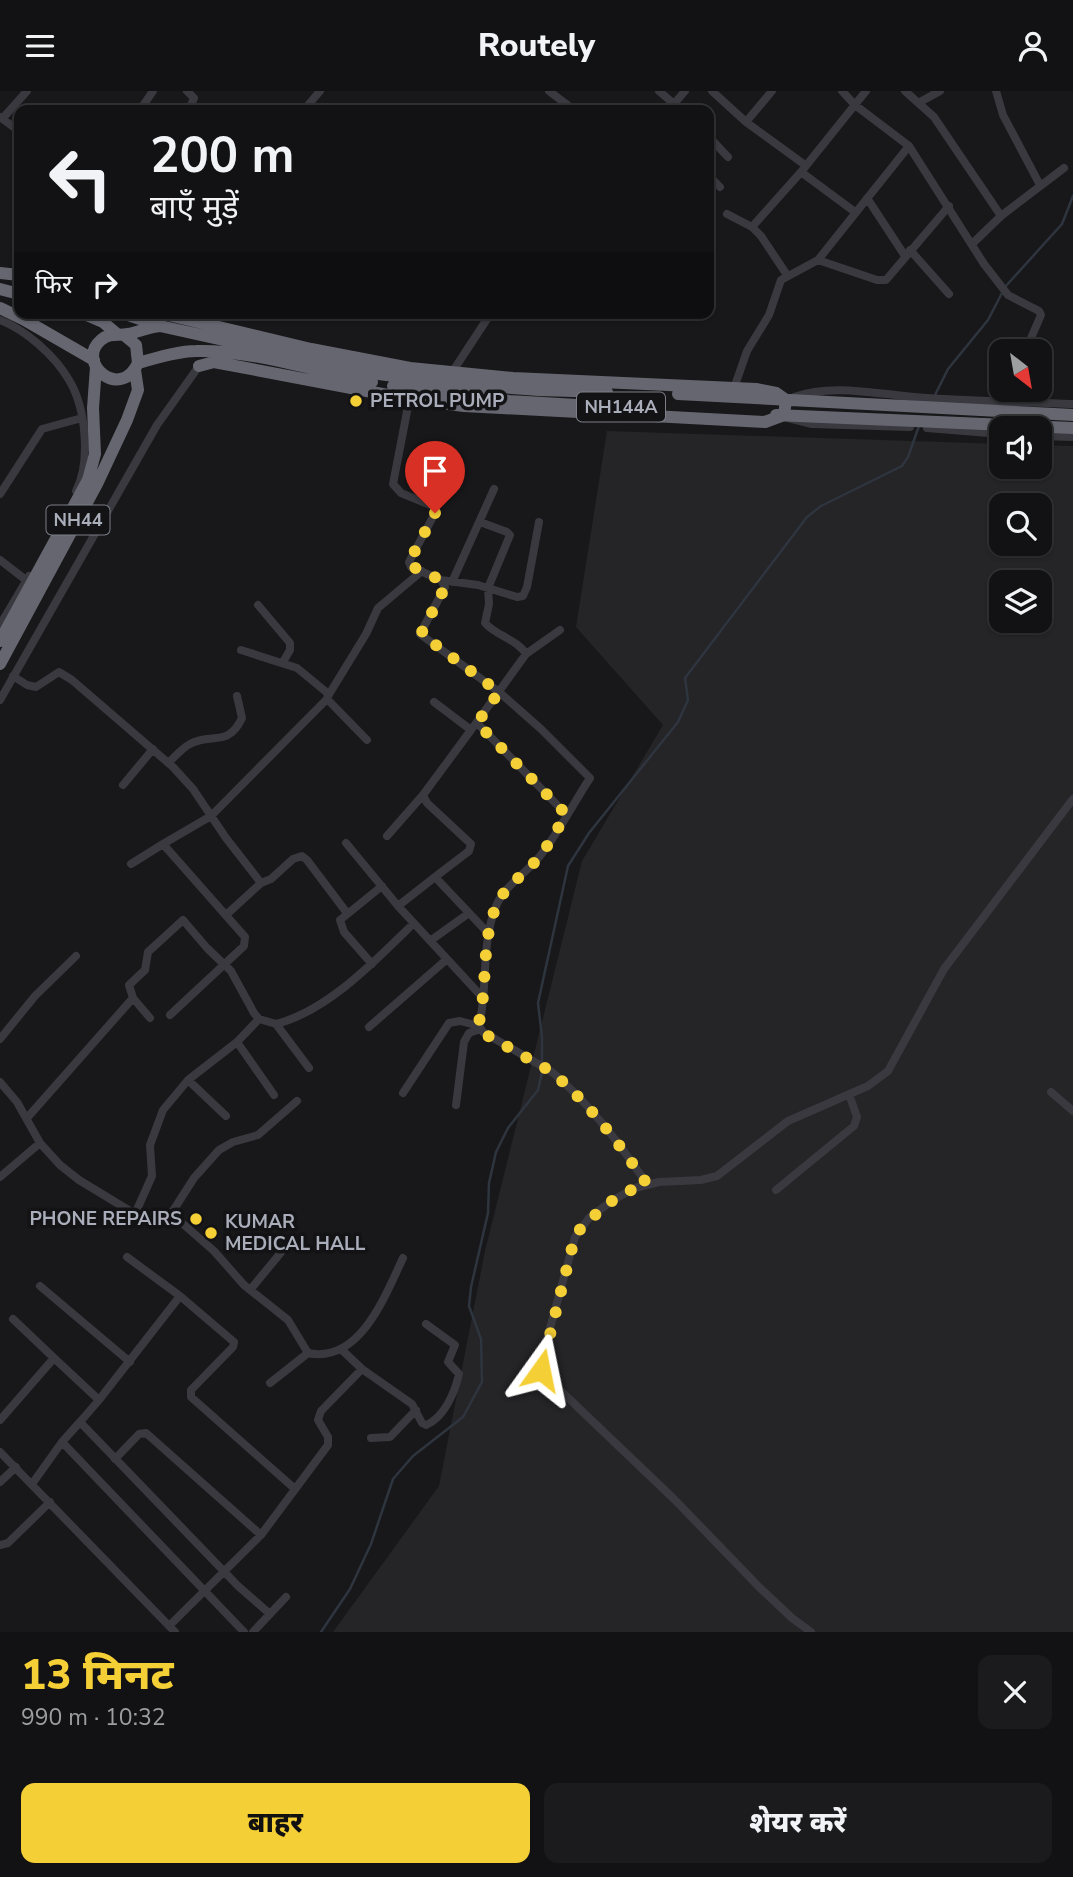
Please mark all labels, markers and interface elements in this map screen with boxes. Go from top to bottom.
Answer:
text: Routely [478,24,595,67]
icon: menu [21,27,59,65]
icon: person [1014,27,1052,65]
text: 200 m [150,122,294,189]
icon: left [35,133,126,224]
text: बाएँ मुड़ें [150,186,239,229]
icon: right [86,266,124,304]
text: फिर [35,267,72,302]
north arrow [989,339,1052,403]
map controls [989,339,1052,633]
place label: PETROL PUMP [370,388,504,414]
marker: PETROL PUMP [348,393,364,409]
road number: NH144A [577,393,665,421]
button: sound [989,416,1052,479]
pin [405,441,465,513]
icon: arrive [416,452,454,490]
button: search [989,493,1052,556]
road number: NH44 [46,505,110,535]
button: layers [989,570,1052,633]
place label: PHONE REPAIRS [29,1206,182,1232]
place label: KUMAR MEDICAL HALL [225,1209,366,1257]
marker: PHONE REPAIRS [188,1211,204,1227]
marker: KUMAR MEDICAL HALL [203,1225,219,1241]
position arrow [504,1333,578,1407]
text: 13 मिनट [21,1647,174,1704]
button: close [978,1655,1052,1729]
text: 990 m · 10:32 [21,1702,166,1733]
button: बाहर [21,1783,530,1863]
button: शेयर करें [544,1783,1052,1863]

